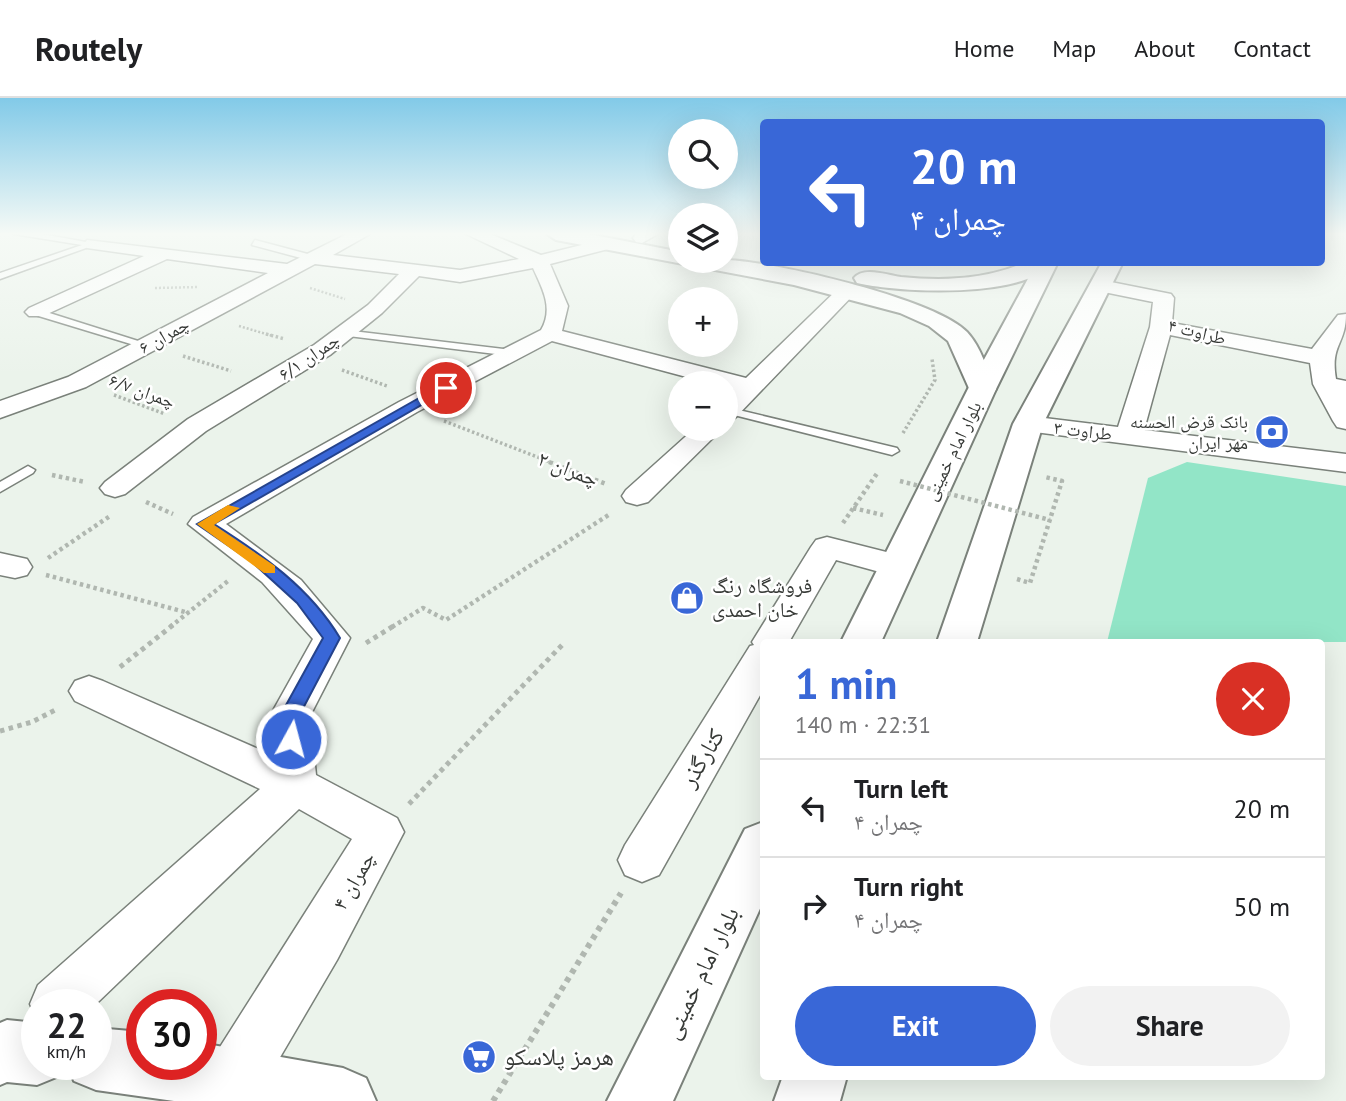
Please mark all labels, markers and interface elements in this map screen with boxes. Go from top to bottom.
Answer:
text: Routely [35,27,142,70]
text: Home [954,33,1014,64]
text: Map [1052,33,1096,64]
text: About [1134,33,1195,64]
text: Contact [1233,33,1311,64]
map controls [668,119,738,441]
button: search [668,119,738,189]
text: 20 m [910,134,1017,198]
icon: left [795,147,886,238]
text: چمران ۴ [910,197,1006,239]
button: layers [668,203,738,273]
button: + [668,287,738,357]
street label: چمران ۶ [135,312,193,359]
street label: طراوت ۴ [1166,313,1228,350]
street label: چمران ۶/۱ [274,328,343,385]
pin [416,358,476,418]
street label: چمران ۶/۷ [106,368,178,413]
icon: arrive [427,369,465,407]
button: − [668,371,738,441]
street label: بلوار امام خمینی [919,397,987,505]
place label: بانک قرض الحسنه مهر ایران [1130,410,1248,454]
bank icon: بانک قرض الحسنه مهر ایران [1253,413,1291,451]
street label: طراوت ۳ [1053,416,1114,445]
street label: چمران ۲ [534,445,602,492]
place label: فروشگاه رنگ خان احمدی [712,572,812,623]
shop icon: فروشگاه رنگ خان احمدی [668,579,706,617]
text: 1 min [795,656,897,711]
button: close [1216,662,1290,736]
position arrow [254,702,328,776]
text: 140 m · 22:31 [795,710,931,739]
street label: کنارگذر [672,723,731,794]
text: Turn left [854,772,948,805]
icon: left [795,789,833,827]
text: 20 m [1234,792,1290,825]
text: چمران ۴ [854,807,923,836]
street label: چمران ۴ [326,847,381,915]
text: Turn right [854,870,963,903]
icon: right [795,887,833,925]
text: 50 m [1234,890,1290,923]
street label: بلوار امام خمینی [655,902,747,1044]
text: چمران ۴ [854,905,923,934]
button: Exit [795,986,1036,1066]
button: Share [1050,986,1290,1066]
speed limit sign: 30 [126,989,217,1080]
text: 22 [47,1002,86,1048]
supermarket icon: هرمز پلاسکو [460,1038,498,1076]
text: km/h [47,1040,86,1063]
place label: هرمز پلاسکو [504,1041,614,1072]

